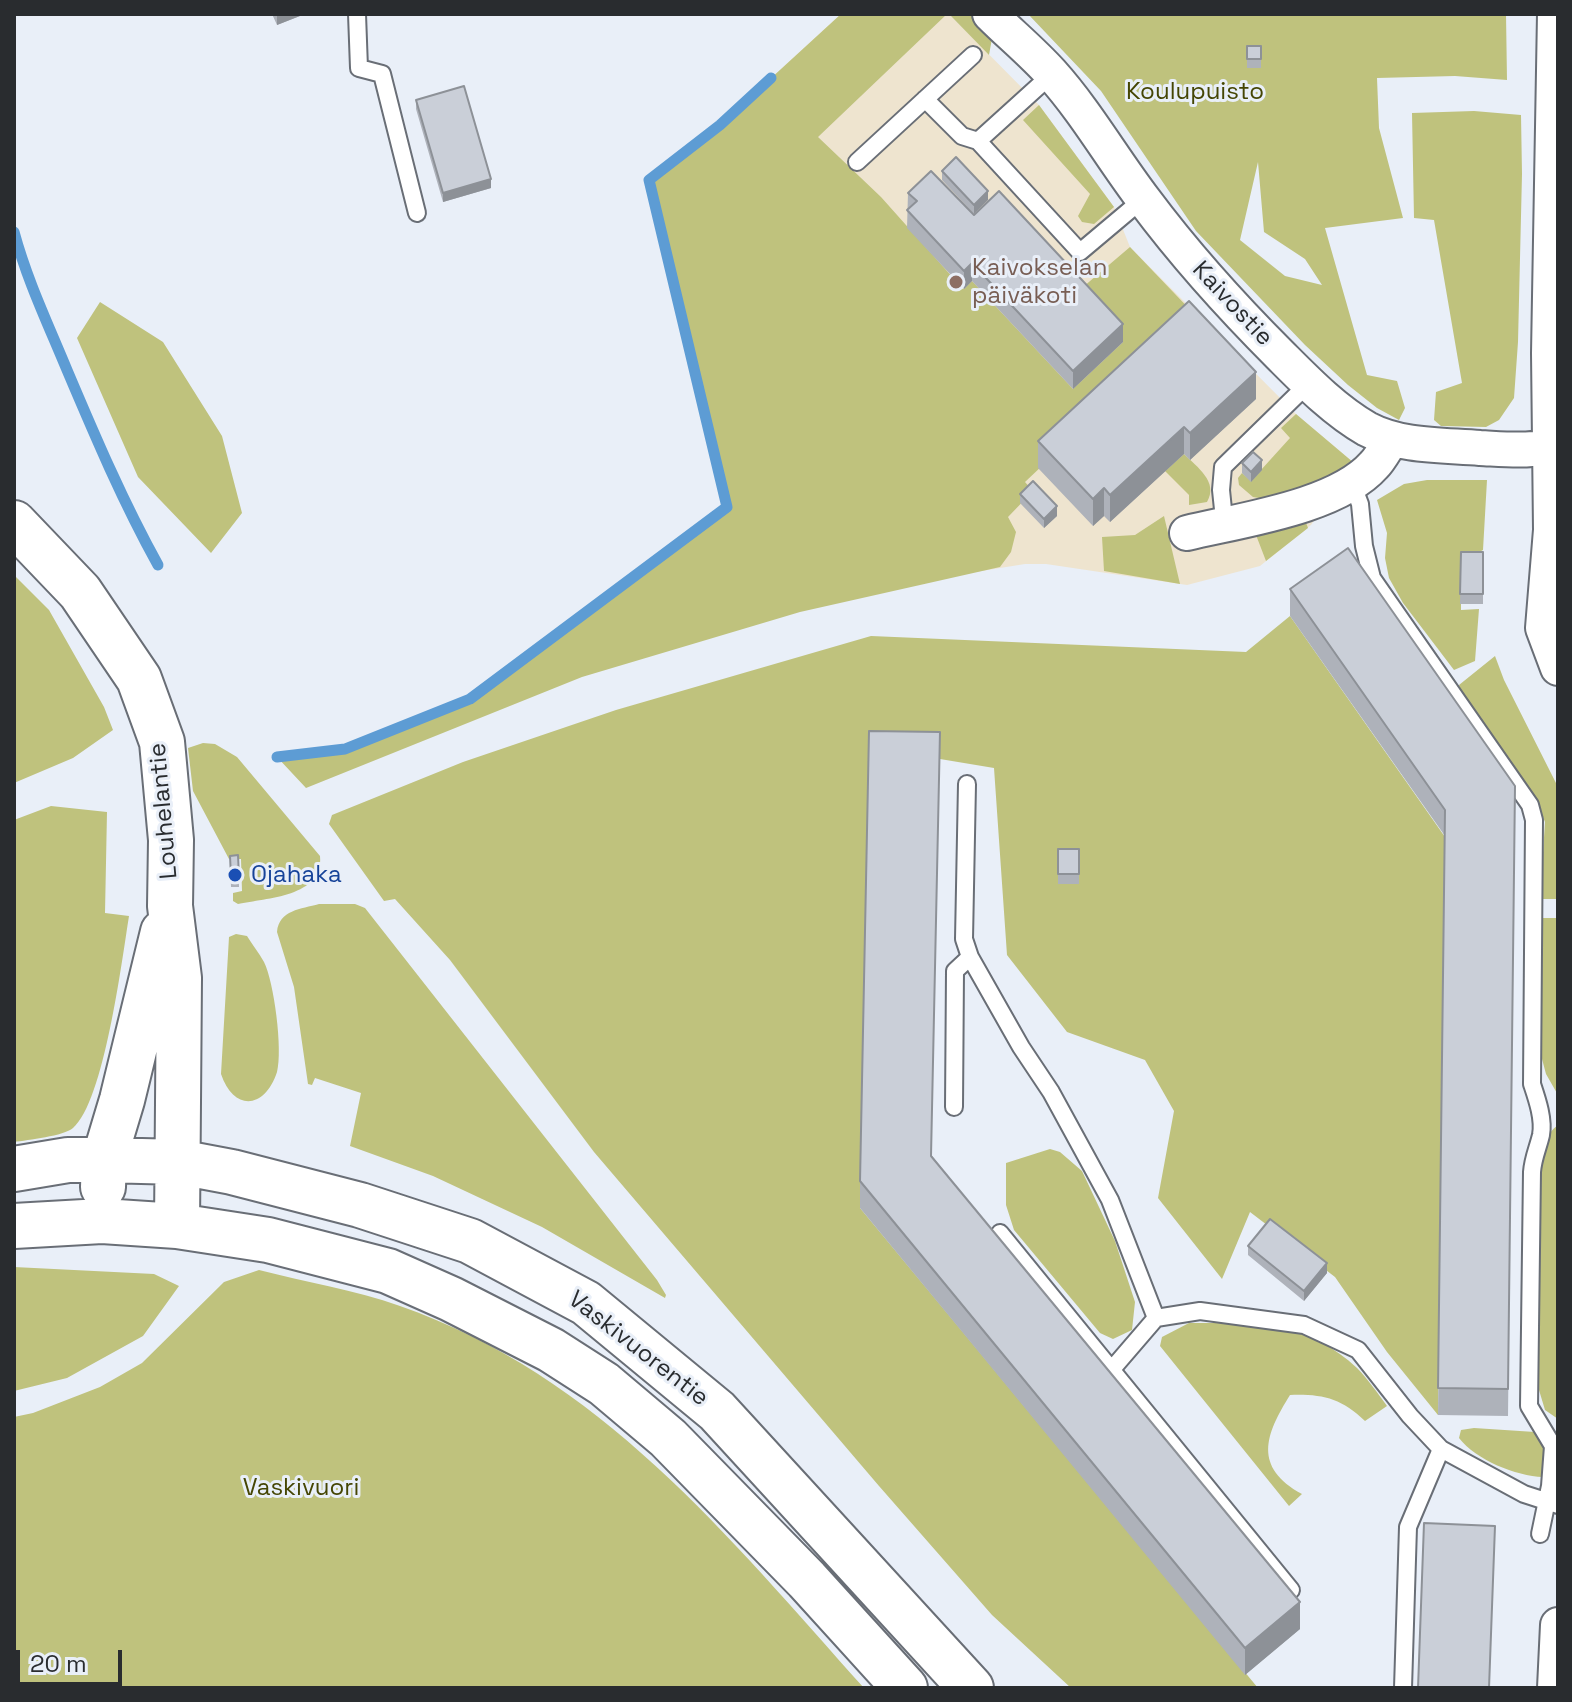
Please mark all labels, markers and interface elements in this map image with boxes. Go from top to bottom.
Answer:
park label: Koulupuisto [1126,78,1264,106]
place label: Kaivokselan päiväkoti [972,254,1107,310]
street label: Kaivostie [1186,256,1278,352]
marker: Kaivokselan päiväkoti [947,273,965,291]
street label: Louhelantie [144,742,184,880]
place label: Ojahaka [251,861,342,889]
marker: Ojahaka [226,866,244,884]
street label: Vaskivuorentie [562,1285,714,1413]
park label: Vaskivuori [243,1474,359,1502]
scale bar [20,1634,126,1684]
text: 20 m [30,1648,87,1679]

